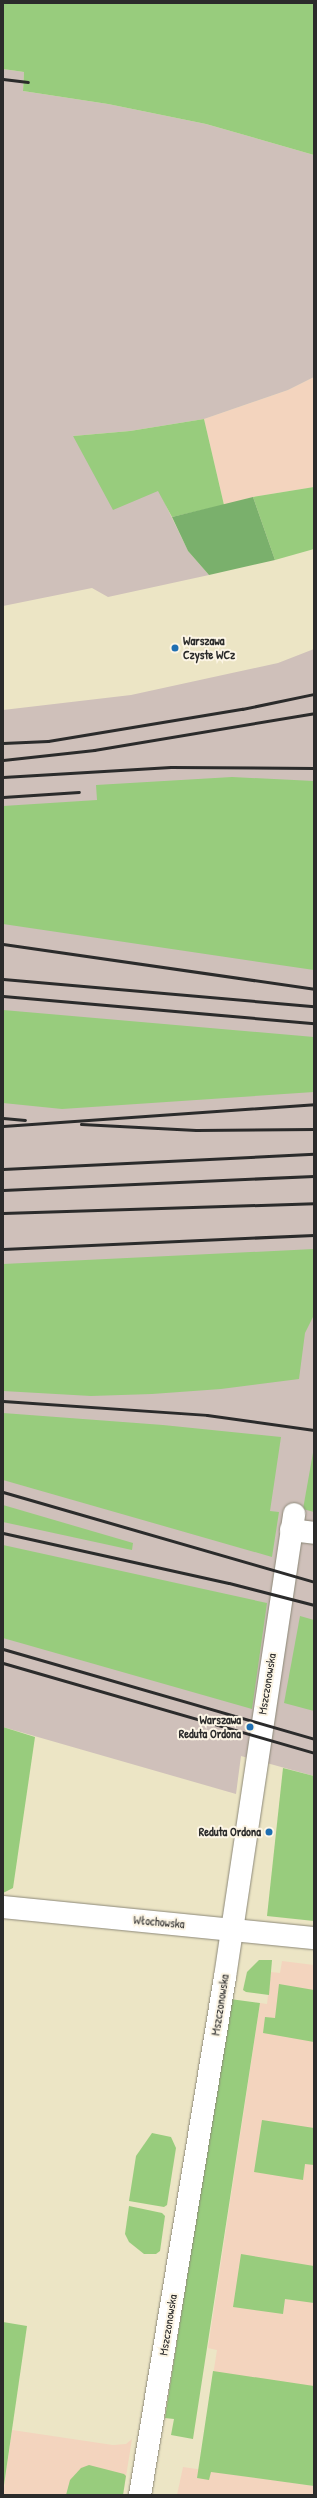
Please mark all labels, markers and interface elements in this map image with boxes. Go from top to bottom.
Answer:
place label: Warszawa Czyste WCz [183,634,235,662]
marker: Warszawa Czyste WCz [170,643,180,653]
street label: Mszczonowska [255,1652,279,1716]
place label: Warszawa Reduta Ordona [179,1713,241,1741]
marker: Warszawa Reduta Ordona [244,1721,256,1733]
place label: Reduta Ordona [199,1825,261,1839]
marker: Reduta Ordona [264,1827,274,1837]
street label: Włochowska [133,1913,185,1931]
street label: Mszczonowska [208,1973,232,2037]
street label: Mszczonowska [156,2293,180,2357]

